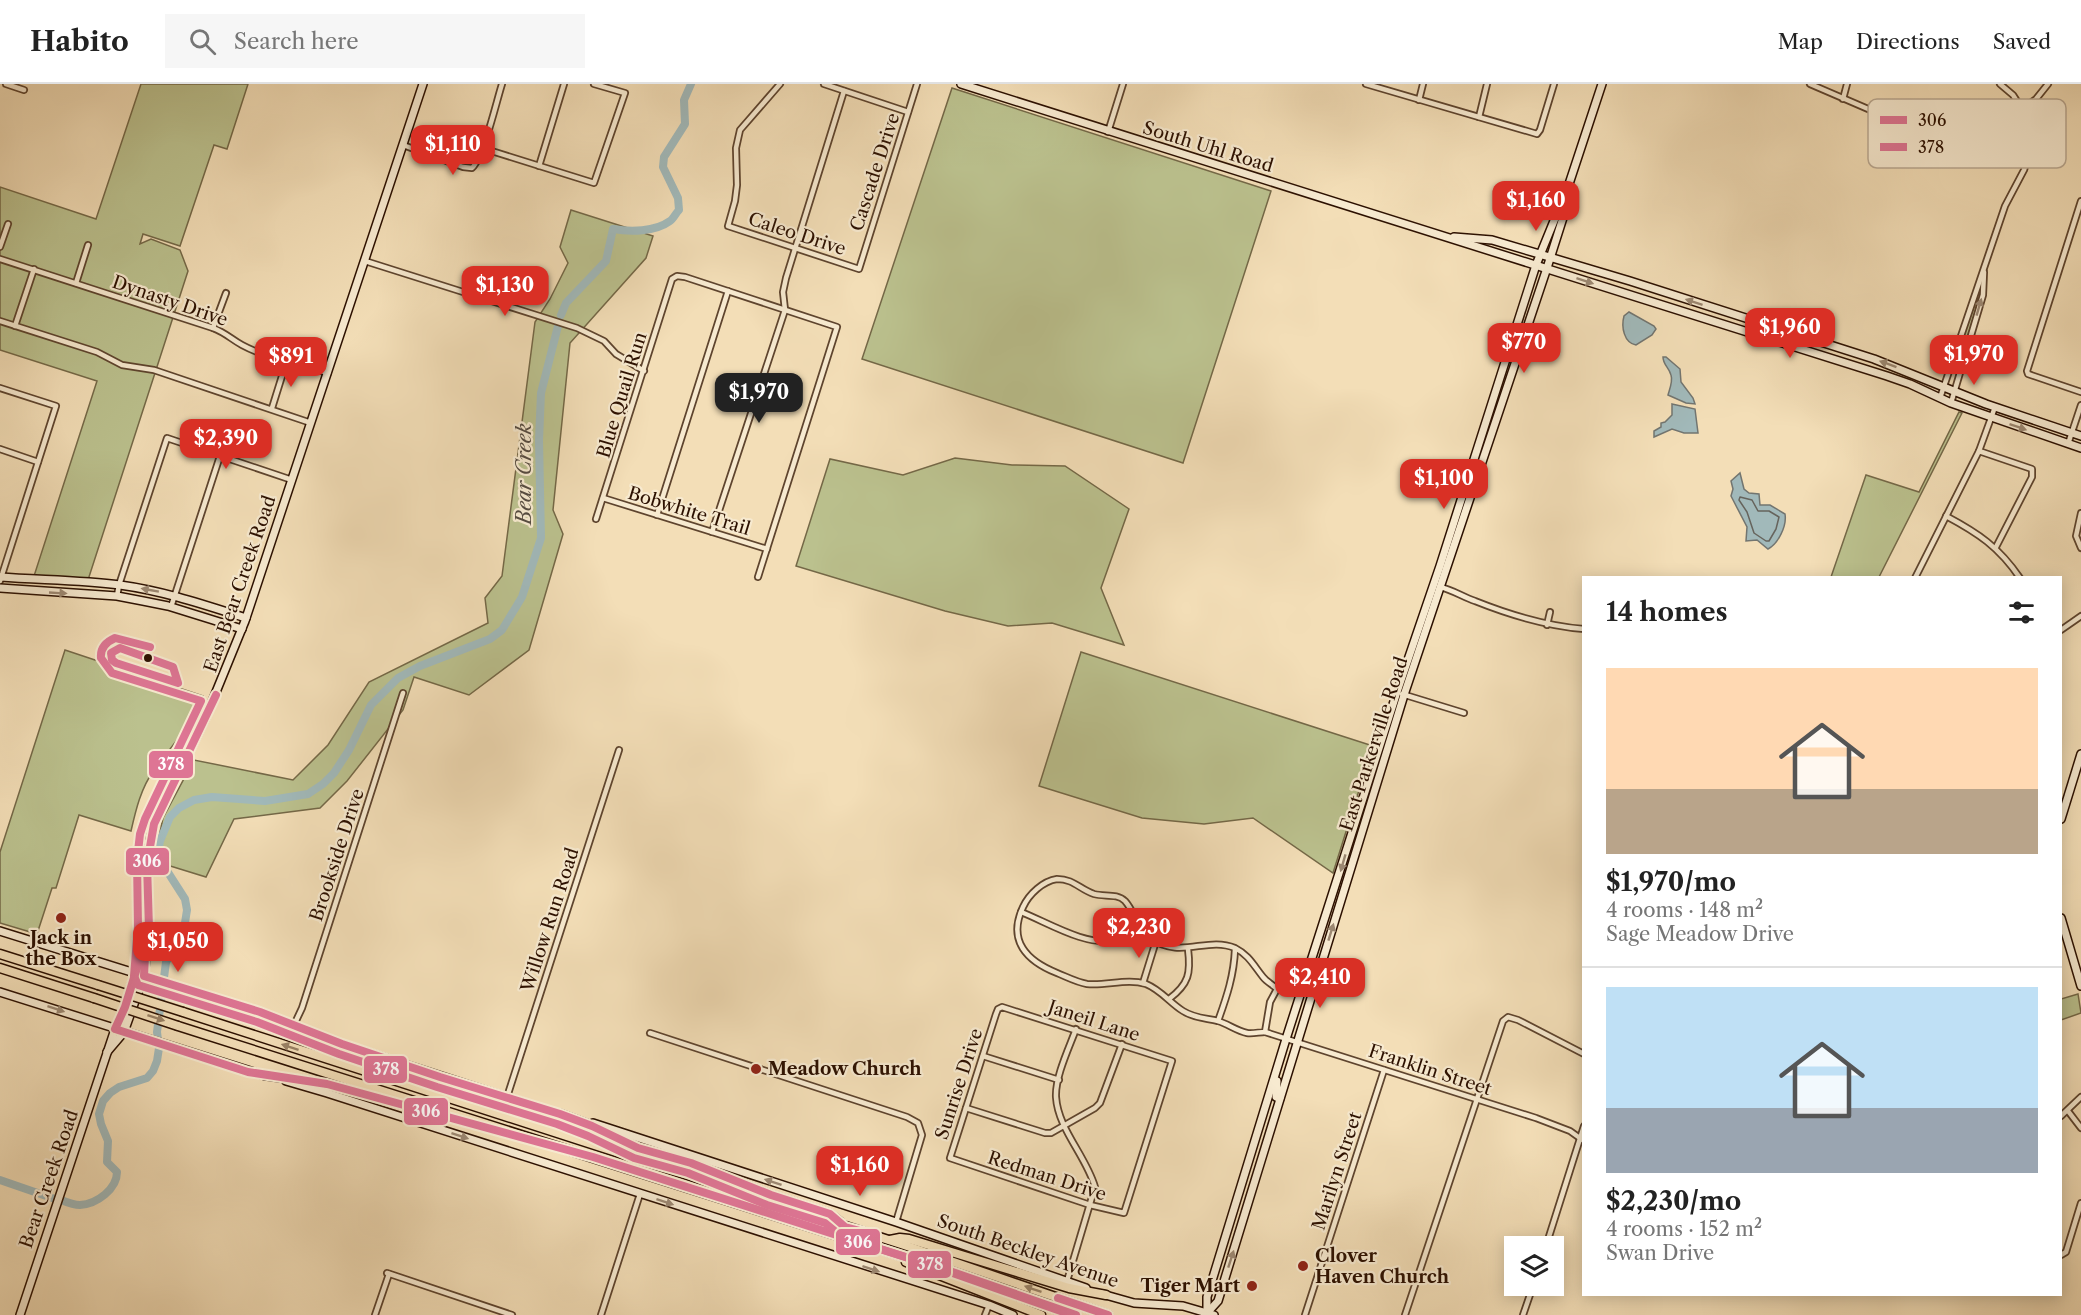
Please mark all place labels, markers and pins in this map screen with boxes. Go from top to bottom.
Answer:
pin: $1,110 [404,125,502,176]
pin: $1,160 [1487,181,1585,232]
pin: $1,130 [456,266,554,317]
pin: $1,960 [1741,308,1839,359]
pin: $770 [1488,323,1560,374]
pin: $1,970 [1925,335,2023,386]
pin: $891 [255,337,327,388]
pin: $1,970 [710,373,808,424]
pin: $2,390 [177,419,275,470]
pin: $1,100 [1395,459,1493,510]
unlabelled marker [142,652,154,664]
pin: $2,230 [1090,908,1188,959]
marker: Jack in the Box [54,911,68,925]
pin: $1,050 [129,922,227,973]
place label: Jack in the Box [26,927,97,970]
pin: $2,410 [1271,958,1369,1009]
place label: Meadow Church [768,1058,922,1080]
marker: Meadow Church [749,1062,763,1076]
pin: $1,160 [811,1146,909,1197]
place label: Clover Haven Church [1315,1245,1450,1288]
marker: Clover Haven Church [1296,1259,1310,1273]
place label: Tiger Mart [1140,1275,1241,1297]
marker: Tiger Mart [1245,1279,1259,1293]

